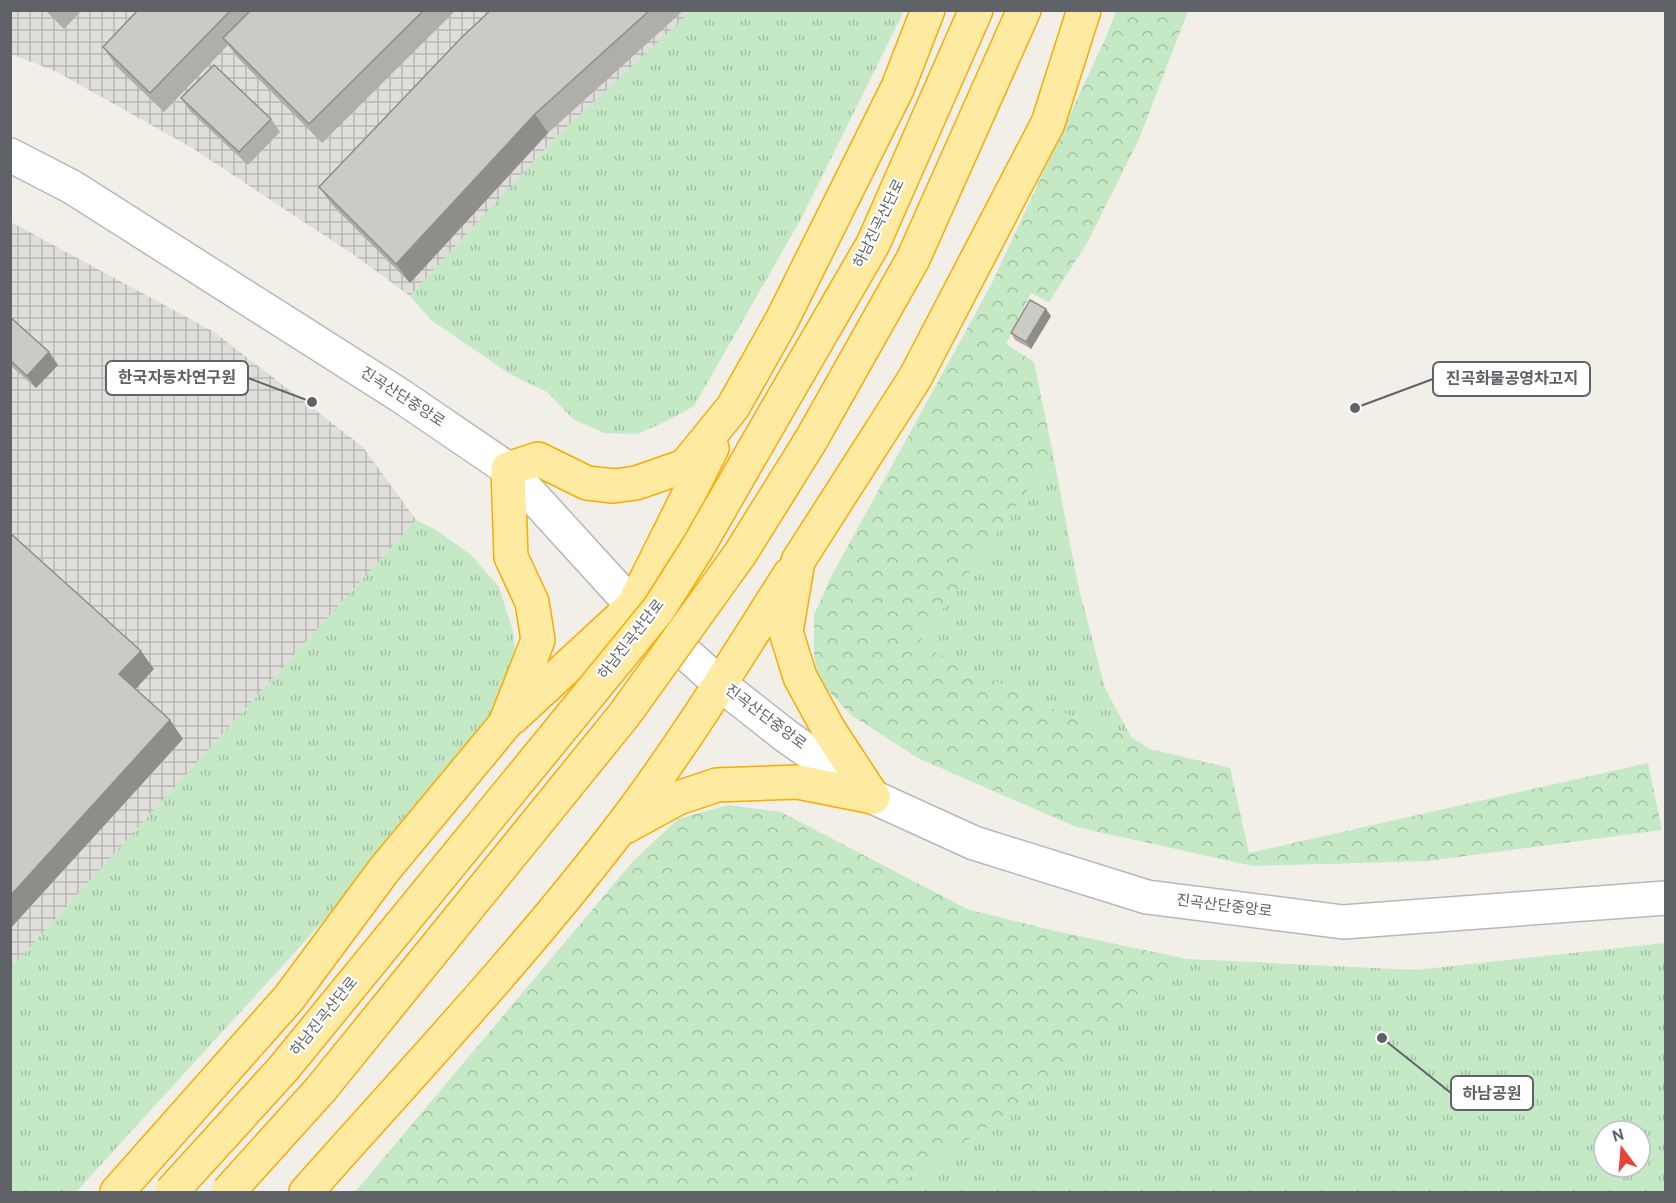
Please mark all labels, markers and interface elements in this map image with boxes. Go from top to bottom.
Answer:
street label: 하남진곡산단로 [850,176,910,272]
callout: 한국자동차연구원 [106,361,248,395]
callout: 진곡화물공영차고지 [1433,362,1590,396]
street label: 진곡산단중앙로 [356,364,448,432]
text: 한국자동차연구원 [118,368,236,389]
text: 진곡화물공영차고지 [1446,370,1578,390]
street label: 하남진곡산단로 [595,596,669,684]
street label: 진곡산단중앙로 [721,681,809,755]
street label: 진곡산단중앙로 [1175,892,1273,922]
street label: 하남진곡산단로 [287,973,363,1061]
callout: 하남공원 [1451,1076,1533,1110]
text: 하남공원 [1463,1085,1521,1105]
north arrow [1592,1119,1652,1179]
text: N [1610,1125,1627,1148]

